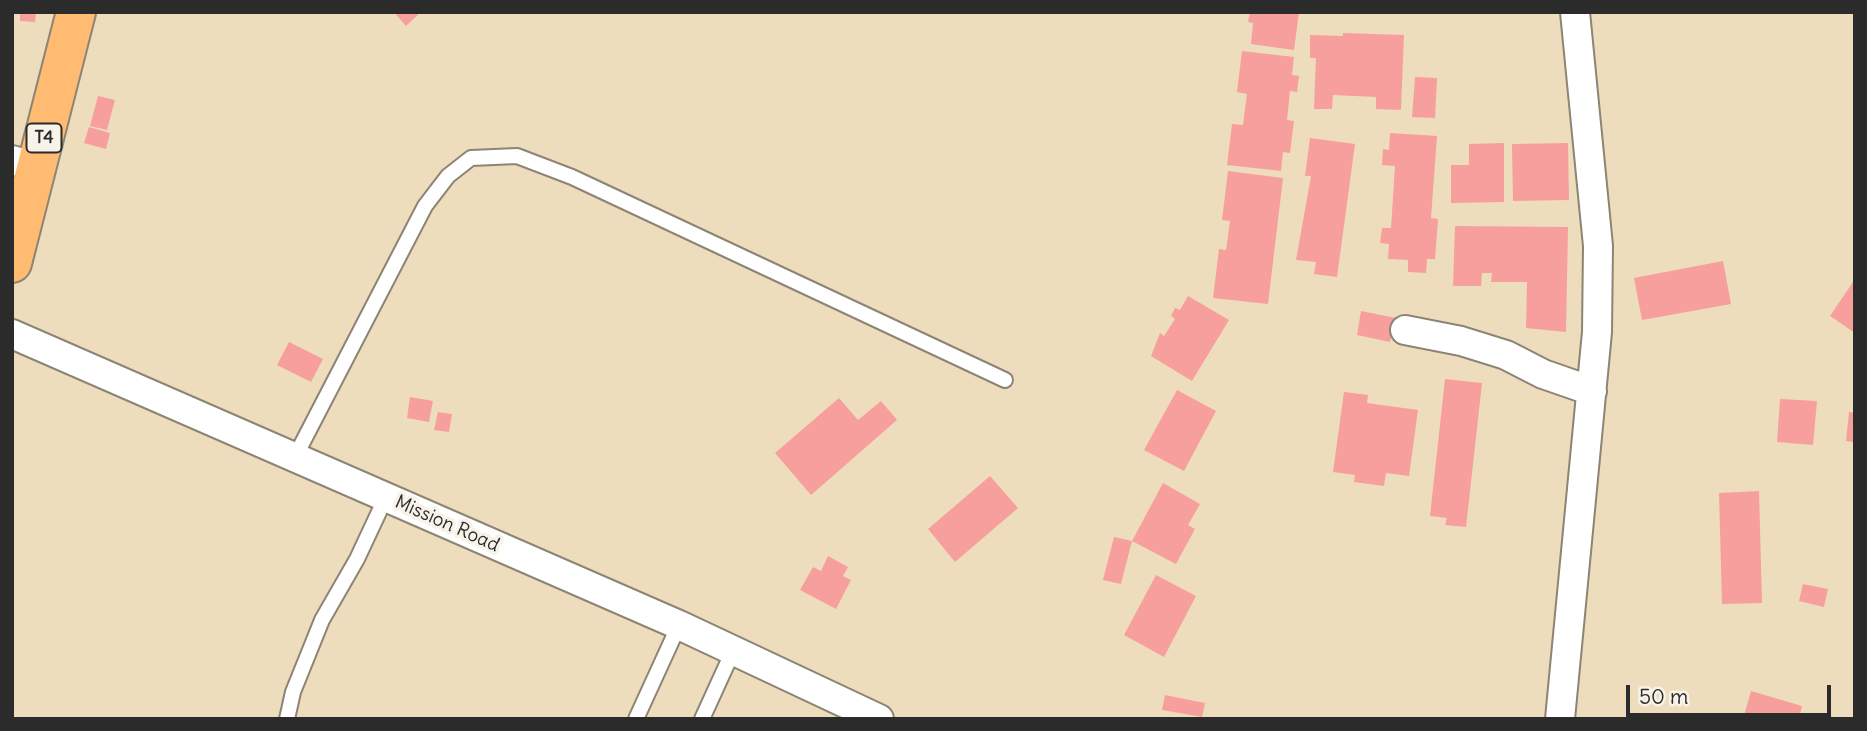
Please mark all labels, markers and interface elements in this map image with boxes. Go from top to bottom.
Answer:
road number: T4 [26,124,61,153]
street label: Mission Road [391,491,503,557]
scale bar [1629,672,1834,716]
text: 50 m [1639,683,1688,710]

